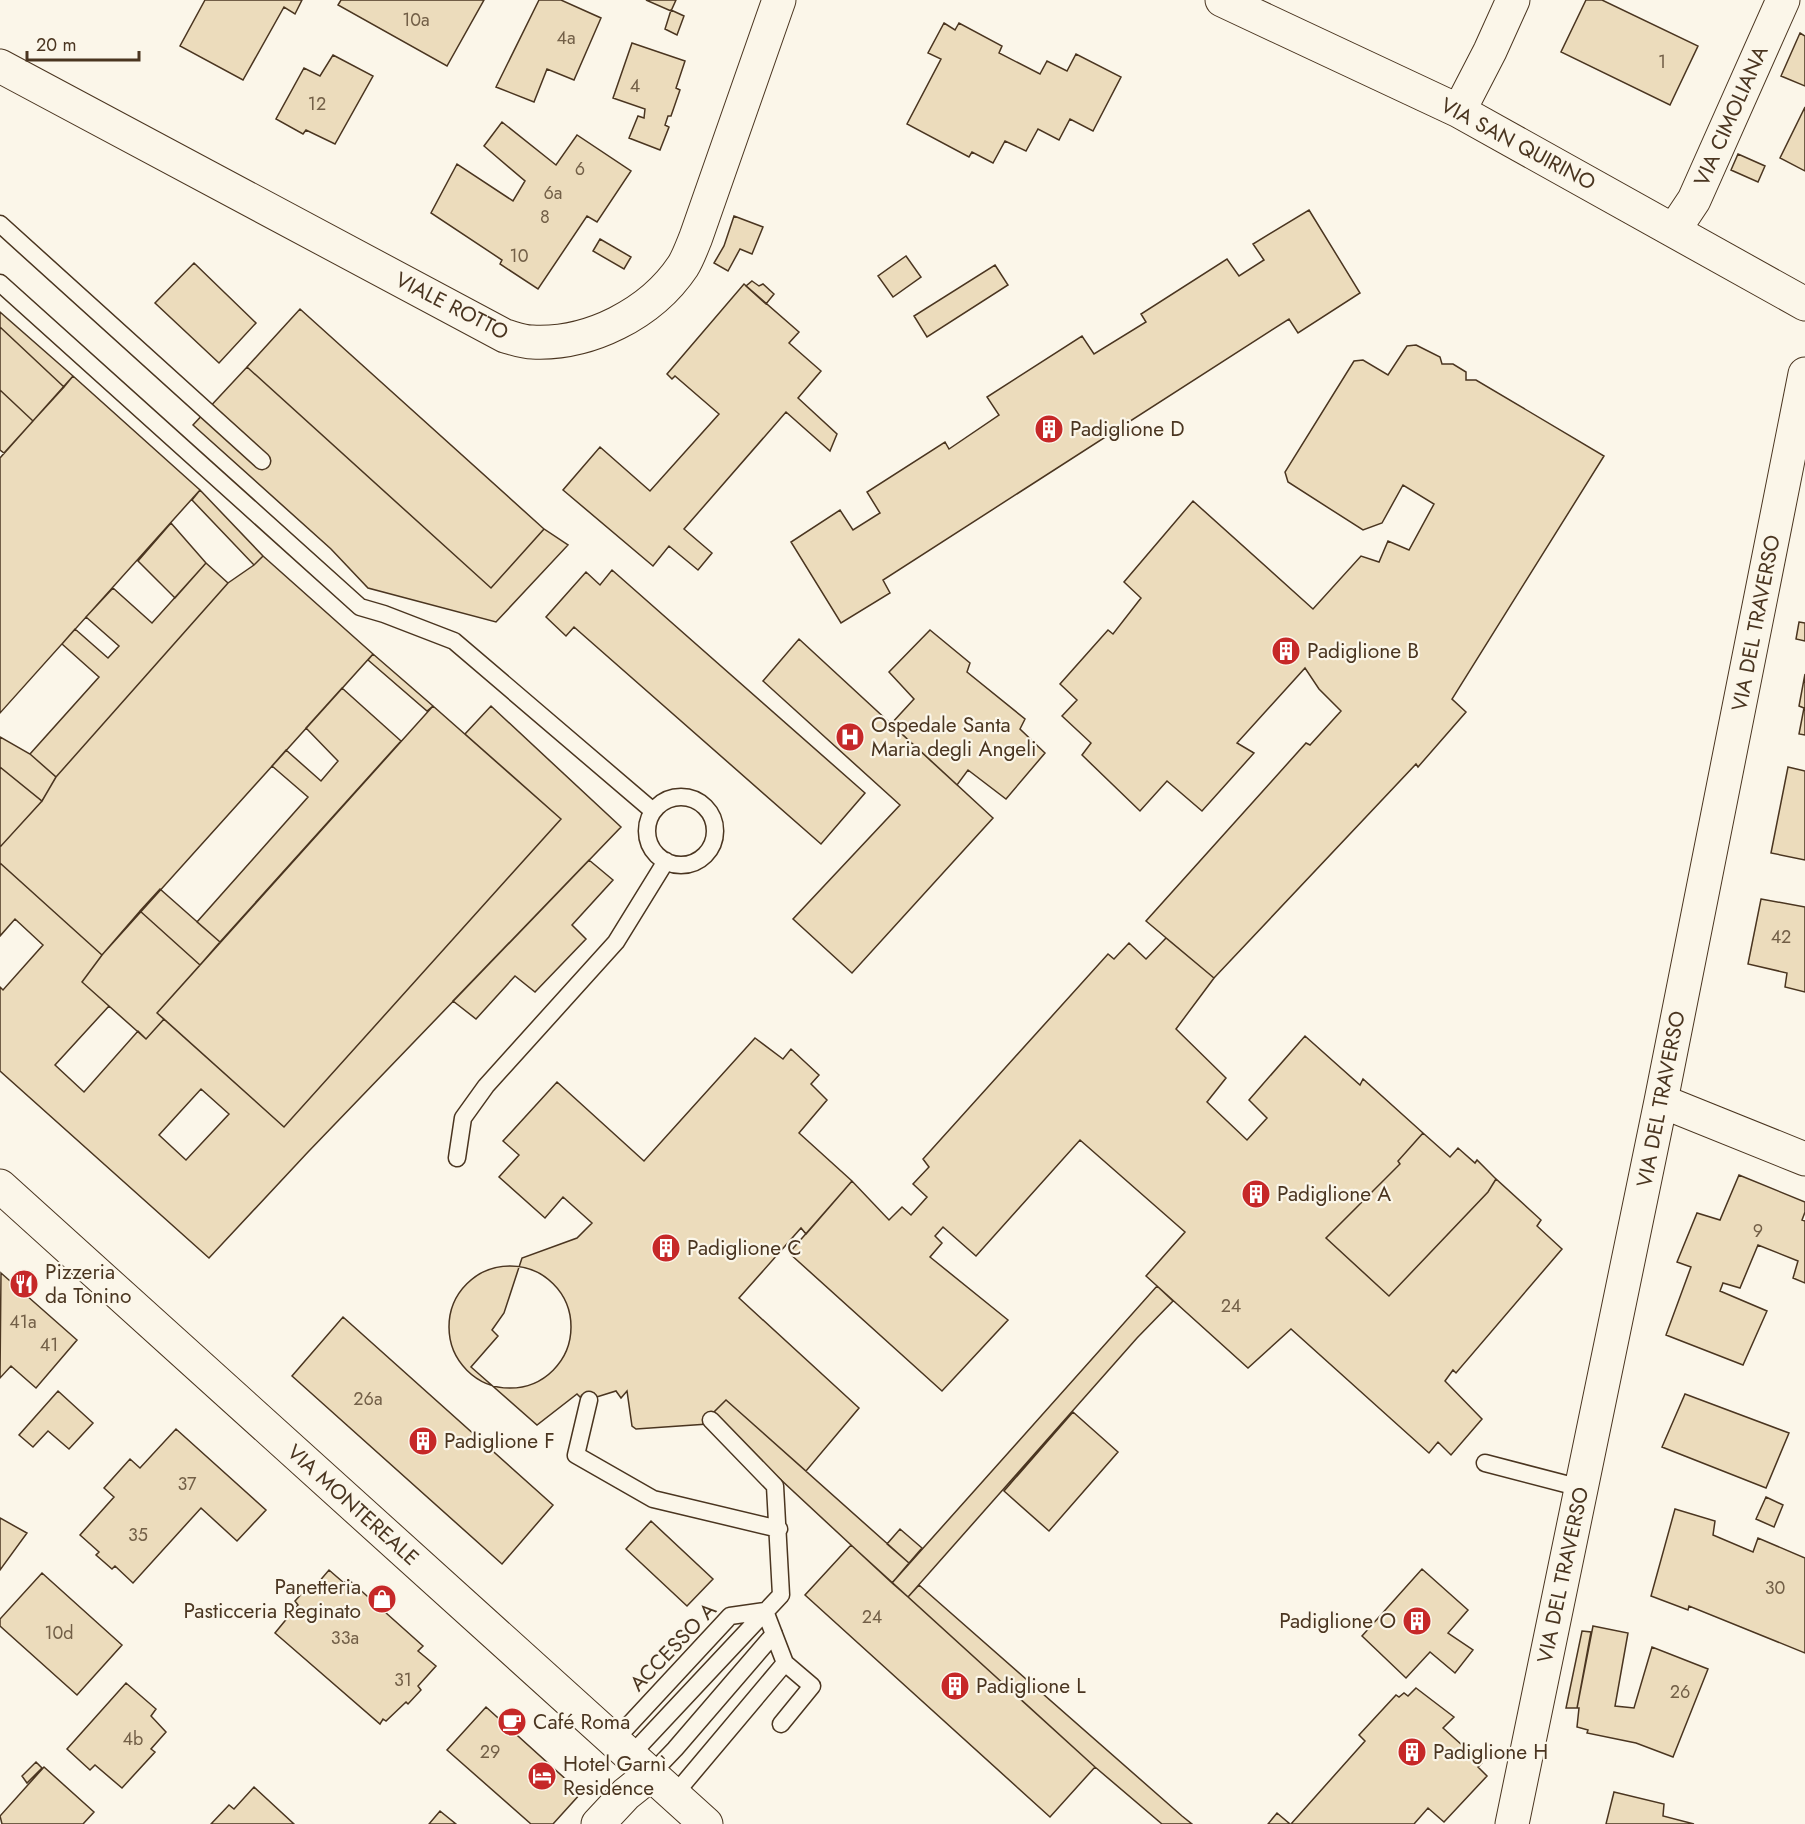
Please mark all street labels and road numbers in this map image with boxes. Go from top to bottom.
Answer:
street label: VIA CIMOLIANA [1687,41,1775,191]
street label: VIA SAN QUIRINO [1435,90,1601,198]
street label: VIALE ROTTO [390,265,514,347]
street label: VIA DEL TRAVERSO [1724,532,1788,714]
street label: VIA DEL TRAVERSO [1629,1008,1693,1190]
street label: VIA MONTEREALE [280,1437,426,1573]
street label: VIA DEL TRAVERSO [1530,1484,1596,1666]
street label: ACCESSO A [623,1596,723,1698]

